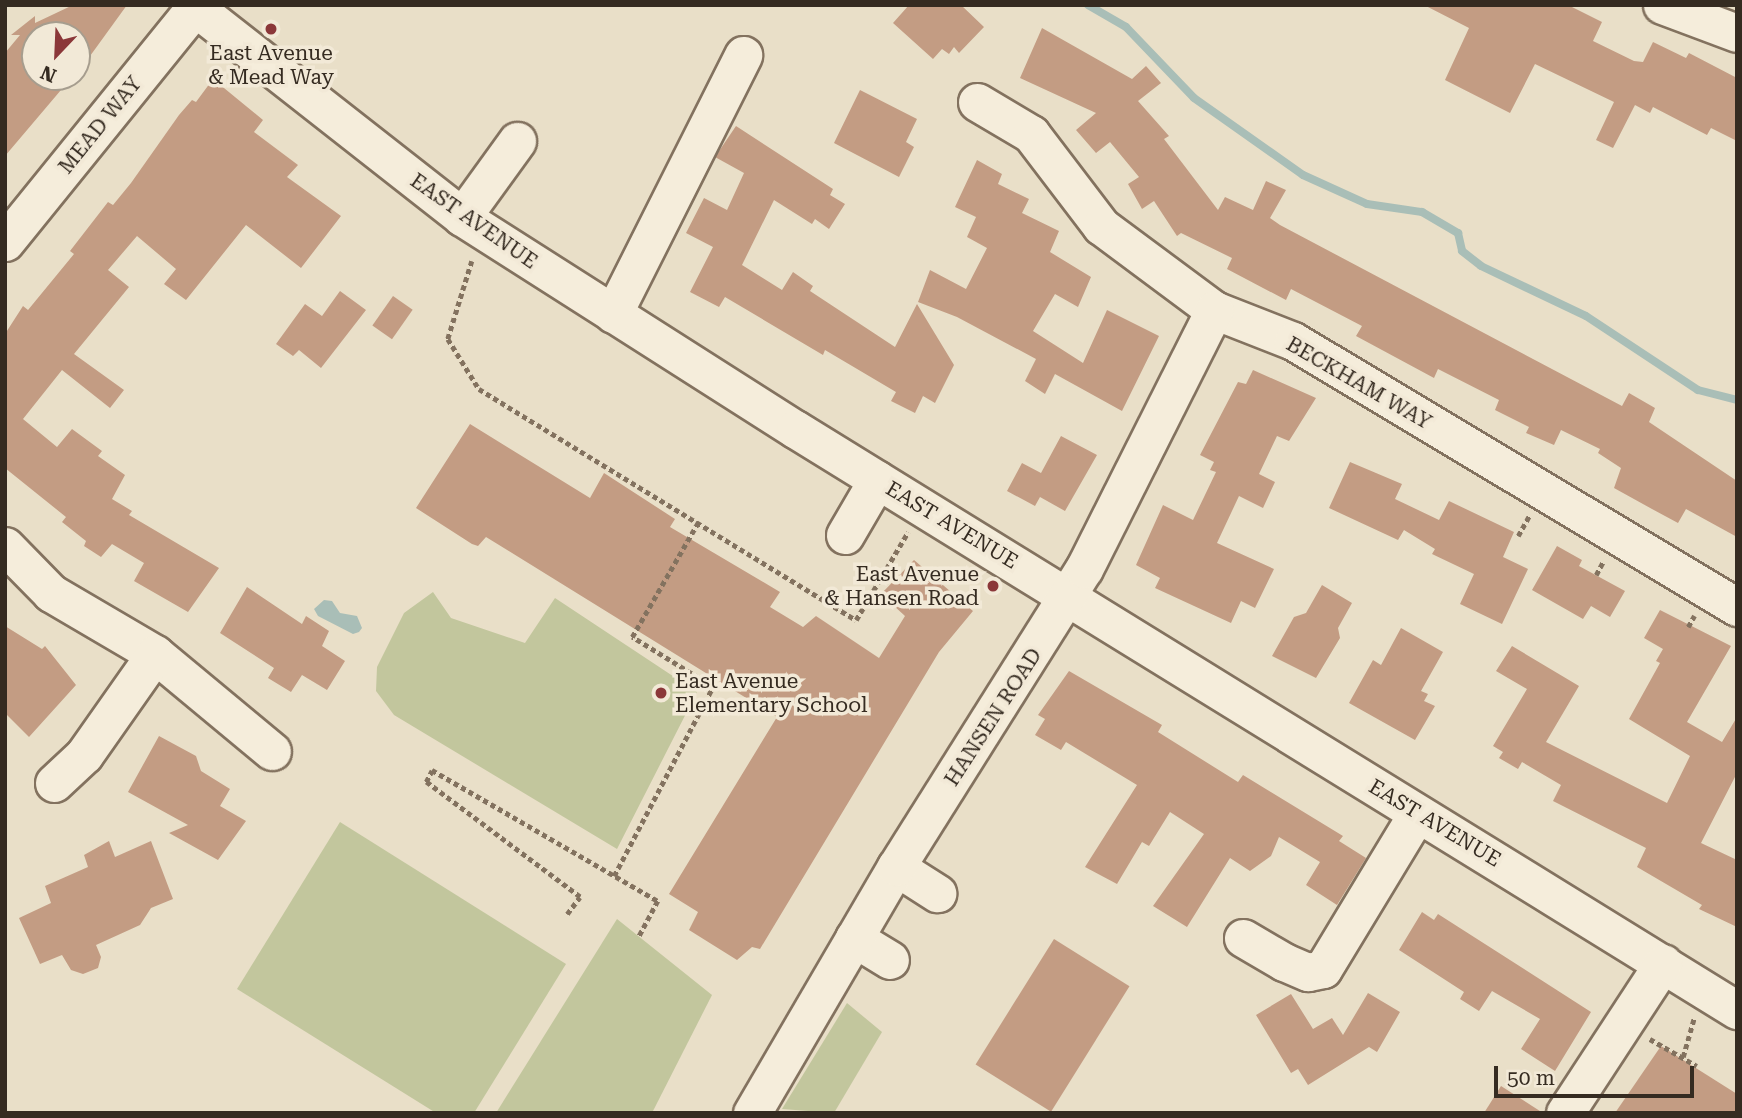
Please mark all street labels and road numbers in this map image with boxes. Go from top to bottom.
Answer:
street label: MEAD WAY [53,71,147,179]
street label: EAST AVENUE [406,168,542,274]
street label: BECKHAM WAY [1282,331,1436,435]
street label: EAST AVENUE [881,476,1023,574]
street label: HANSEN ROAD [939,643,1047,791]
street label: EAST AVENUE [1364,774,1506,872]

